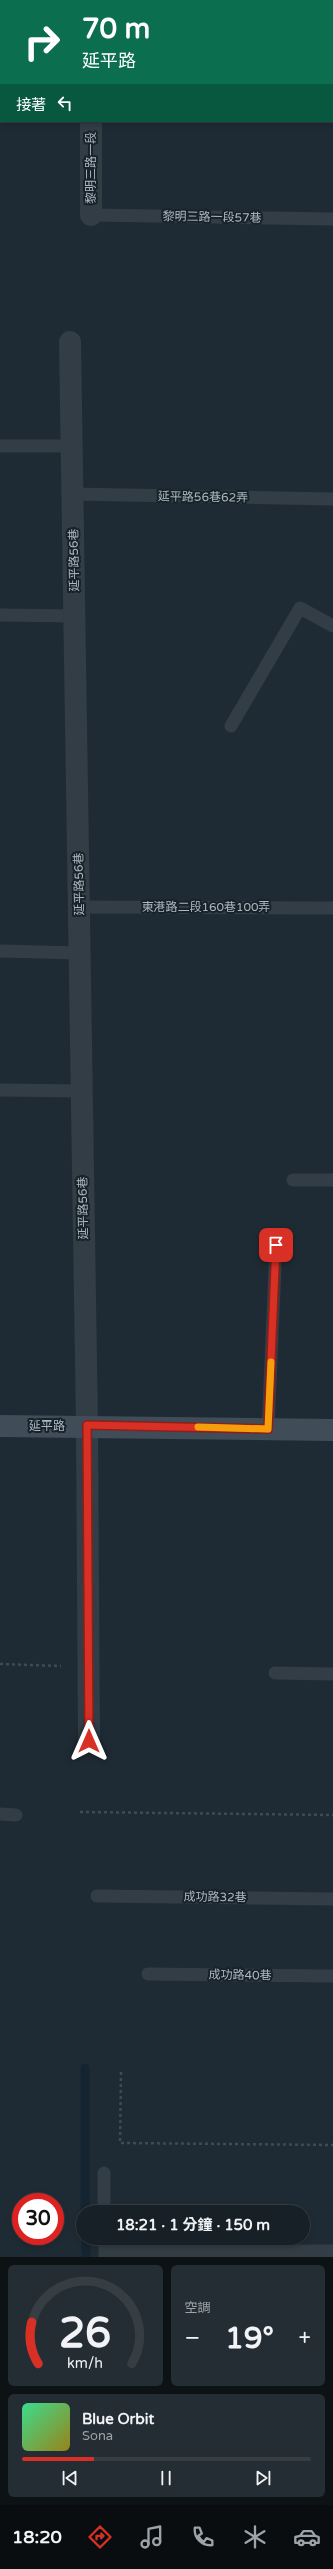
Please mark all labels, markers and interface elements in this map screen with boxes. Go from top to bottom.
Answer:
text: 70 m [82,12,150,46]
icon: right [16,16,68,68]
text: 延平路 [82,50,136,72]
icon: left [54,92,76,114]
text: 接著 [16,96,46,114]
street label: 黎明三路一段 [84,132,98,204]
street label: 黎明三路一段57巷 [162,209,262,225]
street label: 延平路56巷62弄 [158,489,248,505]
street label: 延平路56巷 [66,528,82,592]
street label: 延平路56巷 [71,852,87,916]
street label: 東港路二段160巷100弄 [141,900,271,914]
street label: 延平路56巷 [75,1176,91,1240]
pin [259,1228,293,1262]
icon: arrive [265,1234,287,1256]
street label: 延平路 [29,1419,65,1433]
position arrow [68,1720,110,1762]
street label: 成功路32巷 [183,1889,247,1905]
street label: 成功路40巷 [208,1967,272,1983]
speed limit sign: 30 [12,2193,64,2245]
text: 18:21 · 1 分鐘 · 150 m [116,2216,270,2234]
text: 空調 [185,2300,211,2316]
text: 26 [59,2308,111,2358]
text: 19° [225,2320,274,2357]
text: − [185,2325,200,2351]
text: + [299,2325,311,2351]
text: km/h [67,2354,103,2371]
text: Blue Orbit [82,2410,154,2428]
text: Sona [82,2428,113,2444]
icon: previous [59,2467,81,2489]
icon: pause [155,2467,177,2489]
icon: next [252,2467,274,2489]
icon: directions [86,2523,114,2551]
icon: music [138,2523,166,2551]
icon: phone [189,2523,217,2551]
icon: climate [241,2523,269,2551]
icon: car [293,2523,321,2551]
text: 18:20 [12,2526,62,2548]

